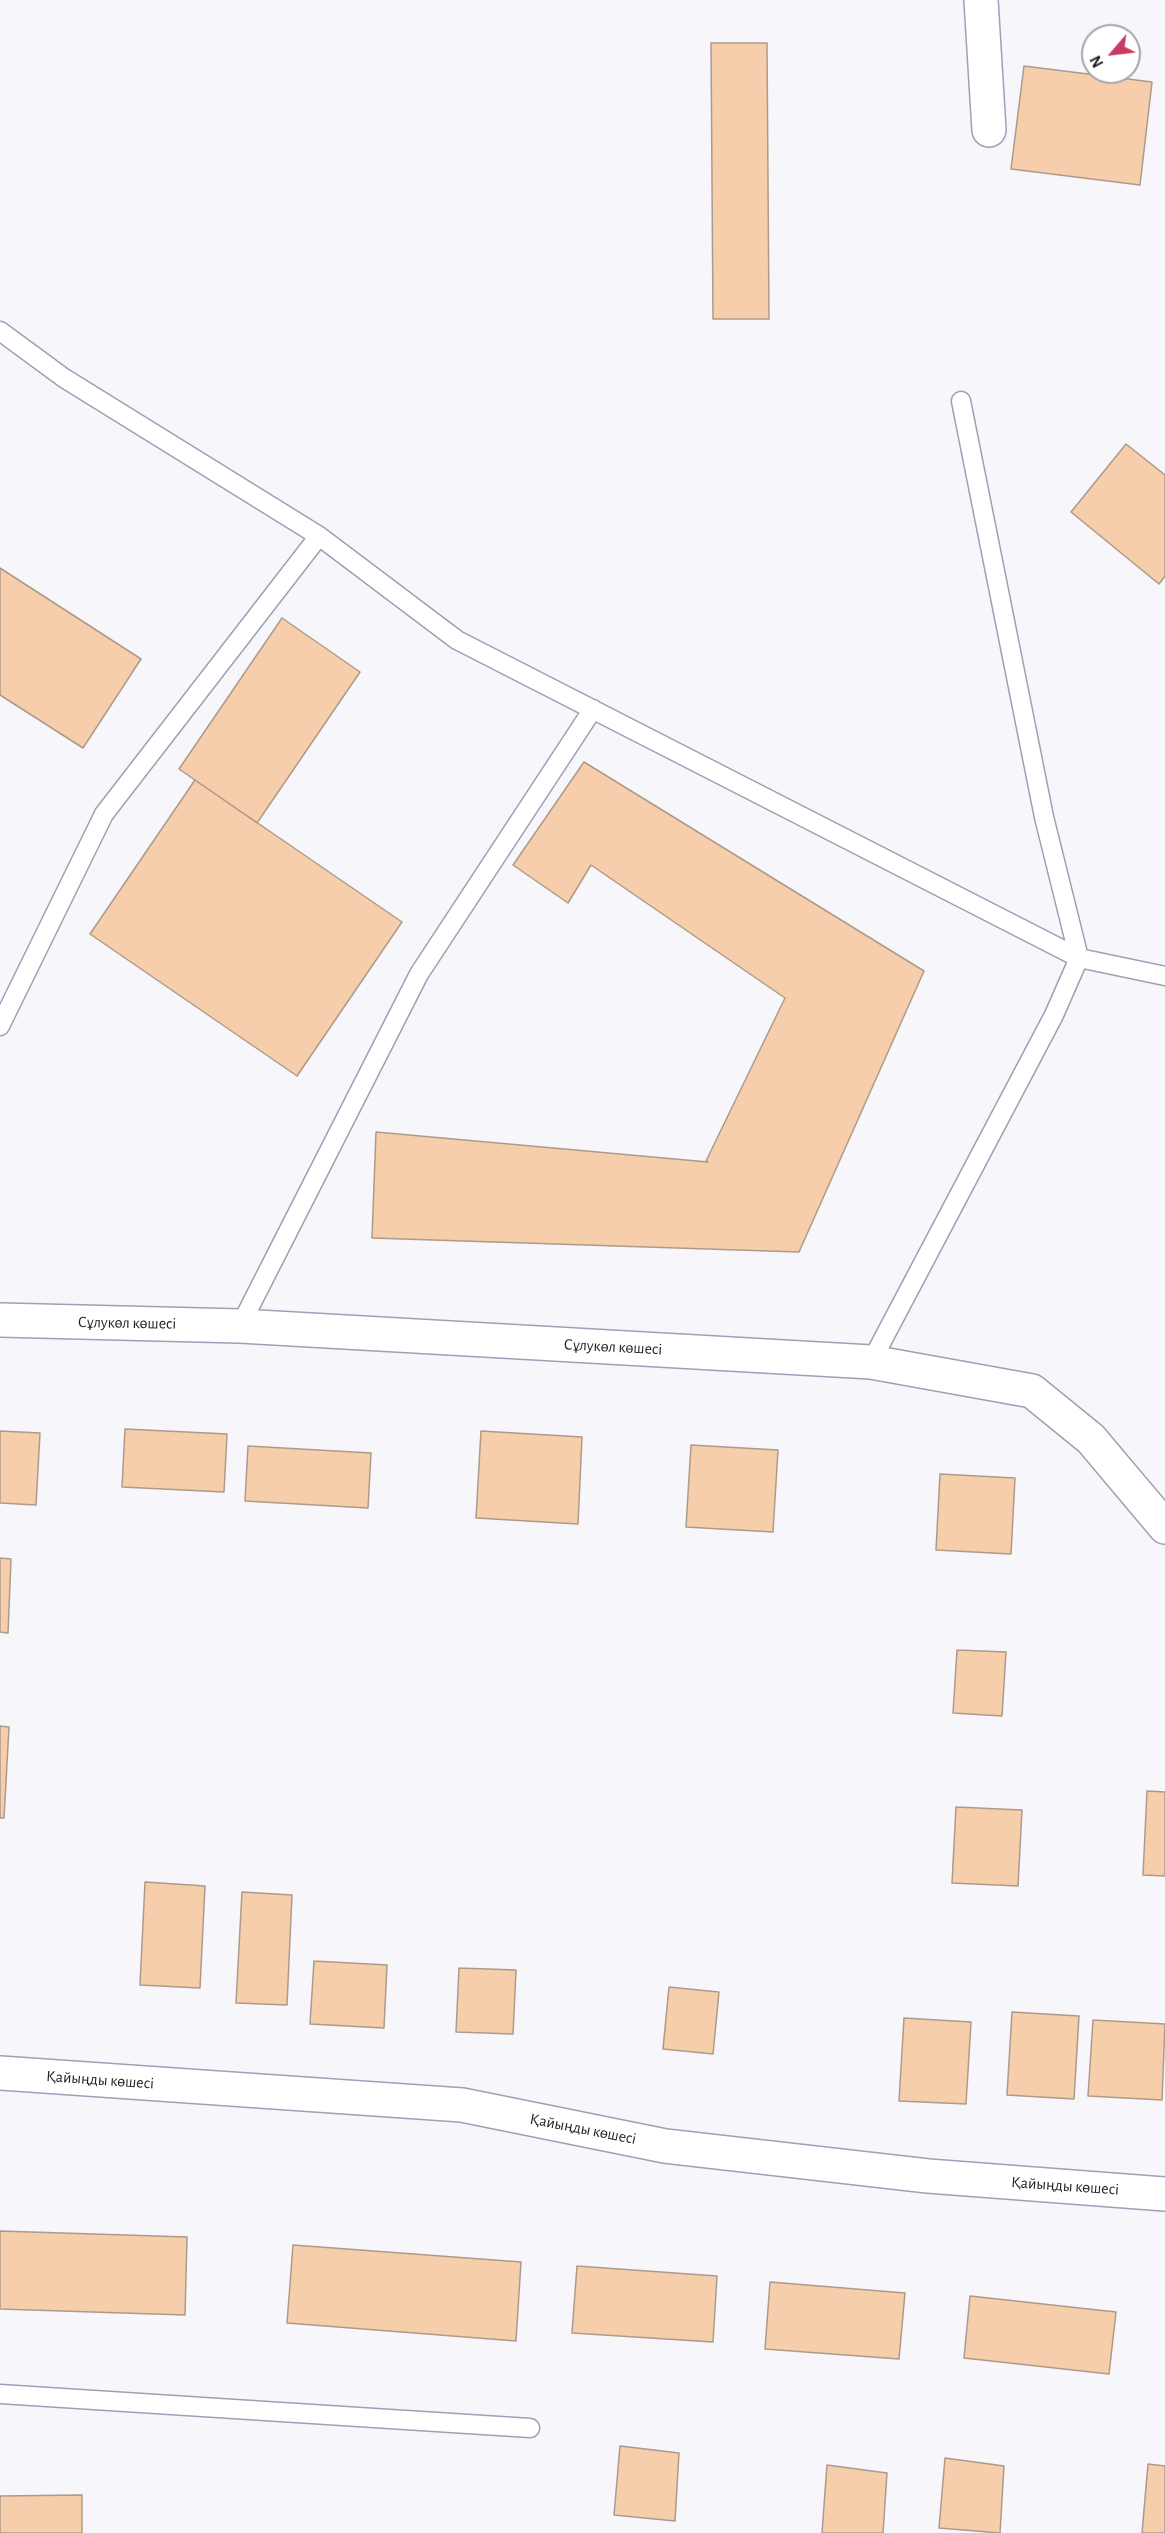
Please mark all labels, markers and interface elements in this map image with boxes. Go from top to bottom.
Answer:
north arrow [1081,24,1141,84]
text: N [1087,53,1107,70]
street label: Сұлукөл көшесі [78,1313,176,1333]
street label: Сұлукөл көшесі [563,1335,663,1359]
street label: Қайыңды көшесі [45,2067,155,2093]
street label: Қайыңды көшесі [528,2109,638,2149]
street label: Қайыңды көшесі [1010,2173,1120,2199]

